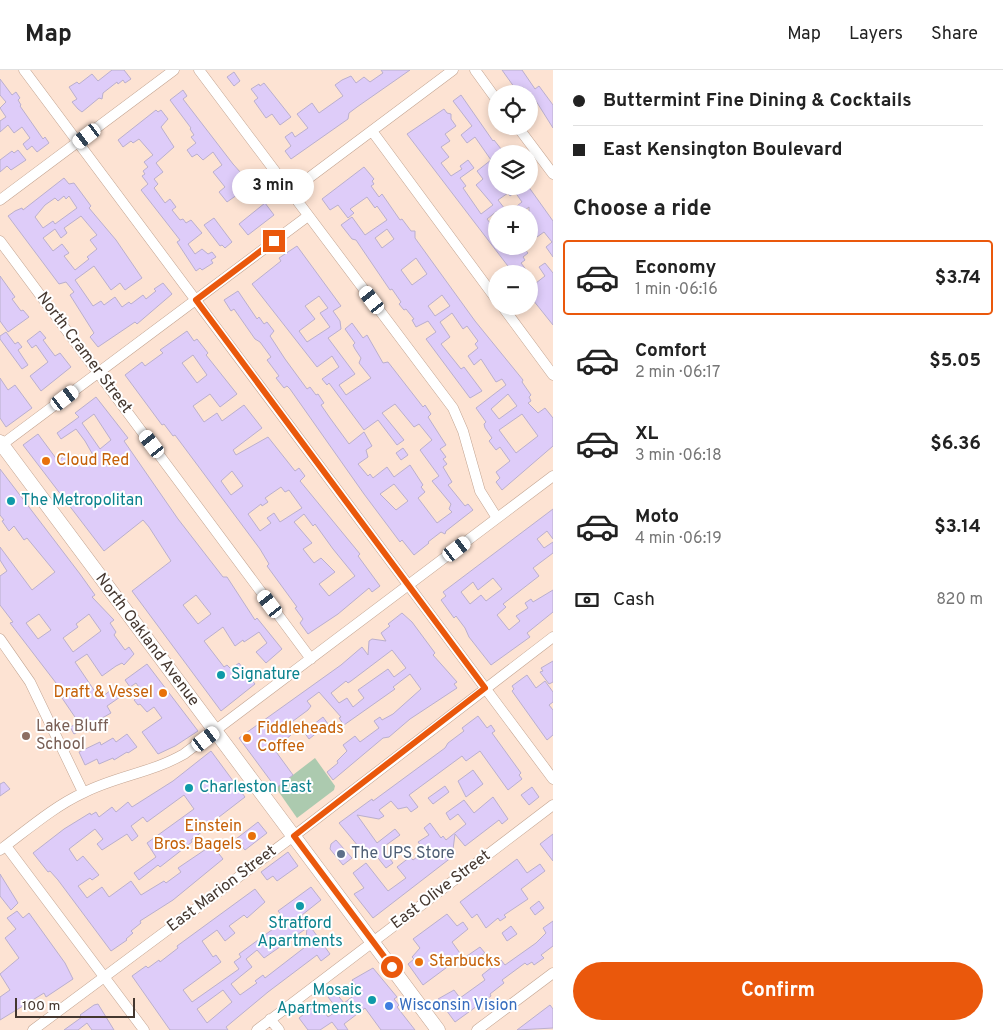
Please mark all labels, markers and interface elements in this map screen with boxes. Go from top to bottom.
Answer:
text: Map [25,20,72,50]
text: Map [787,23,821,46]
text: Layers [849,23,903,46]
text: Share [931,23,978,46]
map controls [488,85,538,315]
button: locate [488,85,538,135]
text: Buttermint Fine Dining & Cocktails [603,89,912,113]
car [70,121,103,151]
text: East Kensington Boulevard [603,138,842,162]
button: layers [488,145,538,195]
callout: 3 min [233,169,315,204]
text: 3 min [252,176,294,196]
text: Choose a ride [573,196,711,223]
button: + [488,205,538,255]
route end [263,230,285,252]
icon: car [575,255,620,300]
text: Economy [635,256,716,280]
button: − [488,265,538,315]
text: $3.74 [935,266,981,290]
text: 1 min · 06:16 [635,280,718,300]
car [356,284,387,316]
street label: North Cramer Street [32,288,136,418]
icon: car [575,338,620,383]
text: Comfort [635,339,707,363]
text: $5.05 [929,349,981,373]
text: 2 min · 06:17 [635,363,720,383]
car [48,383,81,413]
icon: car [575,421,620,466]
text: XL [635,422,658,446]
car [136,428,167,460]
text: $6.36 [930,432,981,456]
text: 3 min · 06:18 [635,446,722,466]
place label: Cloud Red [56,451,129,471]
marker: Cloud Red [40,455,52,467]
place label: The Metropolitan [21,491,143,511]
marker: The Metropolitan [5,495,17,507]
icon: car [575,504,620,549]
text: Moto [635,505,679,529]
text: $3.14 [934,515,981,539]
text: 4 min · 06:19 [635,529,722,549]
car [440,534,473,564]
street label: North Oakland Avenue [91,570,203,710]
icon: cash [573,586,601,614]
car [254,588,285,620]
text: Cash [613,588,655,612]
text: 820 m [936,590,983,610]
place label: Signature [231,665,300,685]
marker: Signature [215,669,227,681]
place label: Draft & Vessel [53,683,153,703]
marker: Draft & Vessel [157,687,169,699]
place label: Lake Bluff School [36,717,108,755]
place label: Fiddleheads Coffee [257,719,344,757]
car [189,724,222,754]
marker: Lake Bluff School [20,730,32,742]
marker: Fiddleheads Coffee [241,732,253,744]
place label: Charleston East [199,778,312,798]
marker: Charleston East [183,782,195,794]
place label: Einstein Bros. Bagels [154,817,242,855]
marker: Einstein Bros. Bagels [246,830,258,842]
street label: East Marion Street [163,841,281,937]
place label: The UPS Store [351,844,455,864]
street label: East Olive Street [387,846,495,934]
marker: The UPS Store [335,848,347,860]
marker: Stratford Apartments [294,900,306,912]
place label: Stratford Apartments [257,914,343,952]
place label: Starbucks [429,952,501,972]
route start [381,956,403,978]
marker: Starbucks [413,956,425,968]
button: Confirm [573,962,983,1020]
place label: Mosaic Apartments [277,981,362,1019]
marker: Mosaic Apartments [366,994,378,1006]
scale bar [15,995,135,1018]
place label: Wisconsin Vision [399,996,517,1016]
text: 100 m [22,998,60,1015]
marker: Wisconsin Vision [383,1000,395,1012]

